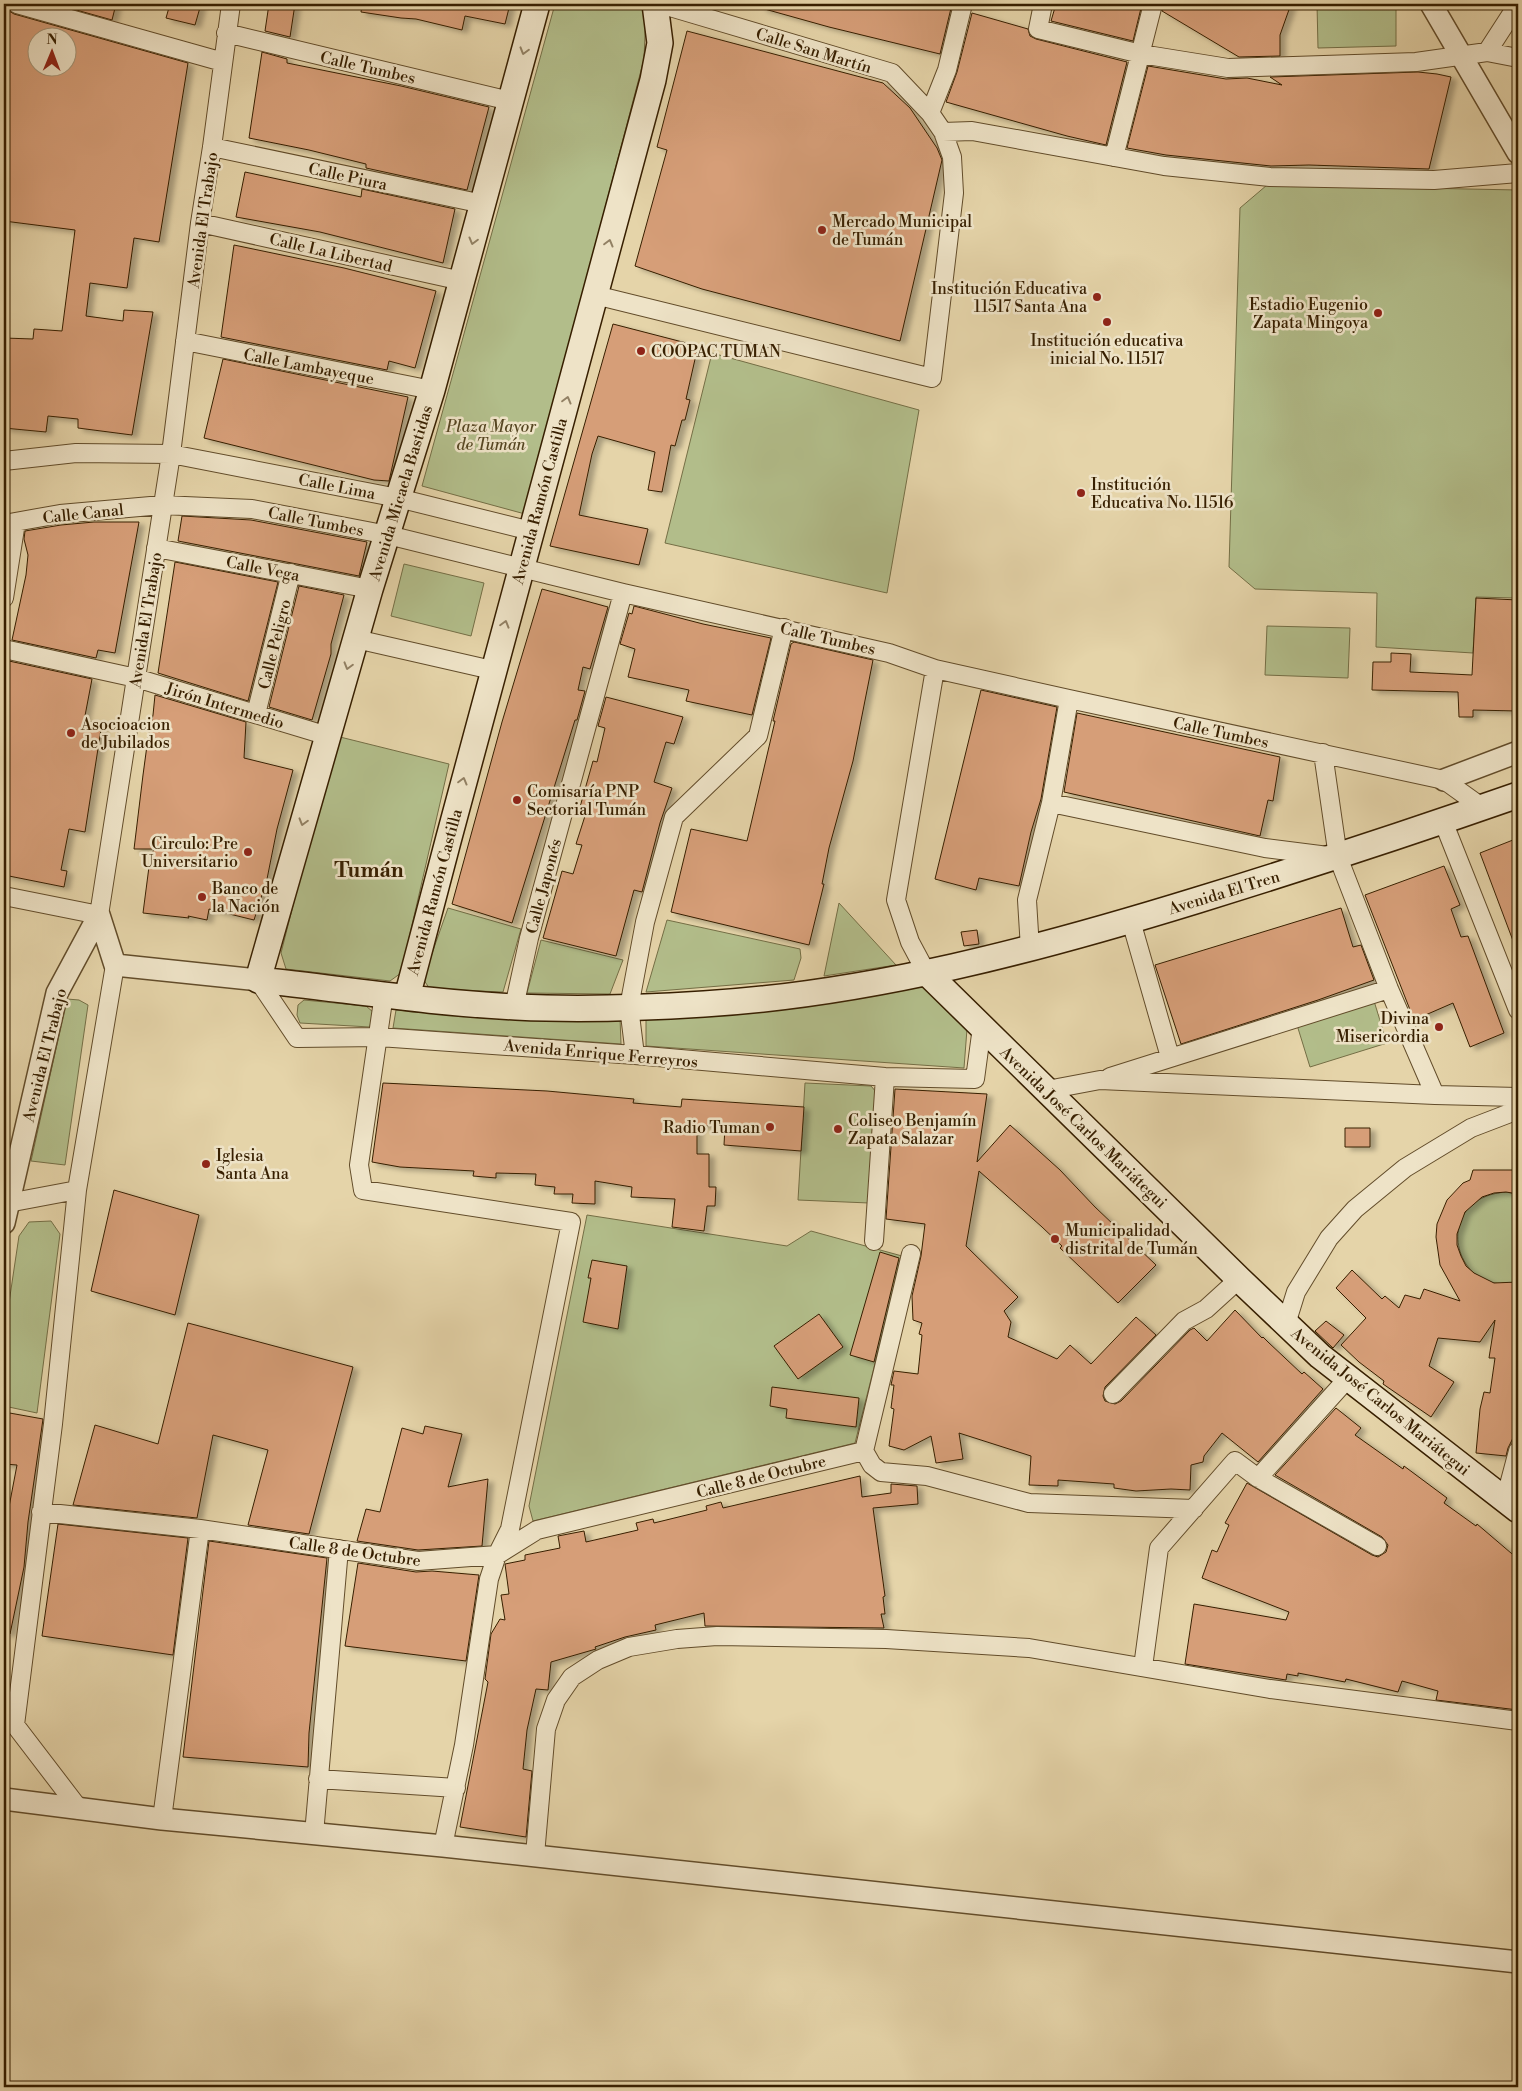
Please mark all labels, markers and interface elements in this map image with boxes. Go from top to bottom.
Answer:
street label: Calle San Martín [753,24,875,78]
north arrow [28,28,78,78]
text: N [47,31,58,49]
one-way arrow [520,46,530,54]
street label: Calle Tumbes [318,47,417,89]
street label: Avenida El Trabajo [183,151,222,290]
street label: Calle Piura [306,159,390,195]
place label: Mercado Municipal de Tumán [832,212,972,250]
marker: Mercado Municipal de Tumán [816,224,828,236]
street label: Calle La Libertad [267,229,394,277]
one-way arrow [468,237,478,245]
one-way arrow [603,238,614,247]
place label: Institución Educativa 11517 Santa Ana [931,279,1088,317]
marker: Institución Educativa 11517 Santa Ana [1091,291,1103,303]
place label: Estadio Eugenio Zapata Mingoya [1249,295,1369,333]
marker: Estadio Eugenio Zapata Mingoya [1372,307,1384,319]
marker: Institución educativa inicial No. 11517 [1101,316,1113,328]
place label: Institución educativa inicial No. 11517 [1031,331,1184,369]
place label: COOPAC TUMAN [651,342,781,362]
street label: Calle Lambayeque [242,345,376,389]
marker: COOPAC TUMAN [635,345,647,357]
one-way arrow [561,396,571,404]
street label: Avenida Micaela Bastidas [364,403,437,585]
street label: Avenida Ramón Castilla [508,415,572,588]
park label: Plaza Mayor de Tumán [445,417,537,455]
street label: Calle Lima [297,470,378,504]
place label: Institución Educativa No. 11516 [1091,475,1234,513]
marker: Institución Educativa No. 11516 [1075,487,1087,499]
street label: Calle Canal [42,500,125,528]
street label: Calle Tumbes [266,503,365,541]
street label: Avenida El Trabajo [125,551,167,690]
street label: Calle Vega [224,552,302,586]
street label: Calle Peligro [254,597,296,691]
street label: Calle Tumbes [778,618,877,660]
one-way arrow [500,620,510,629]
one-way arrow [343,661,354,670]
street label: Jirón Intermedio [162,678,286,734]
street label: Calle Tumbes [1171,713,1270,753]
place label: Asocioacion de Jubilados [80,715,171,753]
marker: Asocioacion de Jubilados [65,727,77,739]
one-way arrow [457,776,468,785]
place label: Comisaría PNP Sectorial Tumán [527,782,647,820]
marker: Comisaría PNP Sectorial Tumán [511,794,523,806]
street label: Avenida Ramón Castilla [403,806,467,979]
one-way arrow [299,817,309,826]
place label: Circulo: Pre Universitario [141,834,238,872]
street label: Calle Japonés [522,836,566,936]
marker: Circulo: Pre Universitario [242,846,254,858]
district label: Tumán [334,858,404,884]
street label: Avenida El Tren [1165,866,1283,920]
place label: Banco de la Nación [211,879,280,917]
marker: Banco de la Nación [196,891,208,903]
street label: Avenida El Trabajo [18,986,71,1125]
place label: Divina Misericordia [1336,1009,1430,1047]
marker: Divina Misericordia [1433,1021,1445,1033]
street label: Avenida Enrique Ferreyros [502,1035,699,1072]
street label: Avenida José Carlos Mariátegui [995,1042,1171,1213]
place label: Coliseo Benjamín Zapata Salazar [848,1111,977,1149]
place label: Radio Tuman [663,1118,760,1138]
marker: Radio Tuman [764,1121,776,1133]
marker: Coliseo Benjamín Zapata Salazar [832,1123,844,1135]
place label: Iglesia Santa Ana [216,1146,290,1184]
marker: Iglesia Santa Ana [200,1158,212,1170]
place label: Municipalidad distrital de Tumán [1065,1221,1198,1259]
marker: Municipalidad distrital de Tumán [1049,1233,1061,1245]
street label: Avenida José Carlos Mariátegui [1286,1323,1474,1480]
street label: Calle 8 de Octubre [694,1451,828,1503]
street label: Calle 8 de Octubre [288,1533,422,1571]

